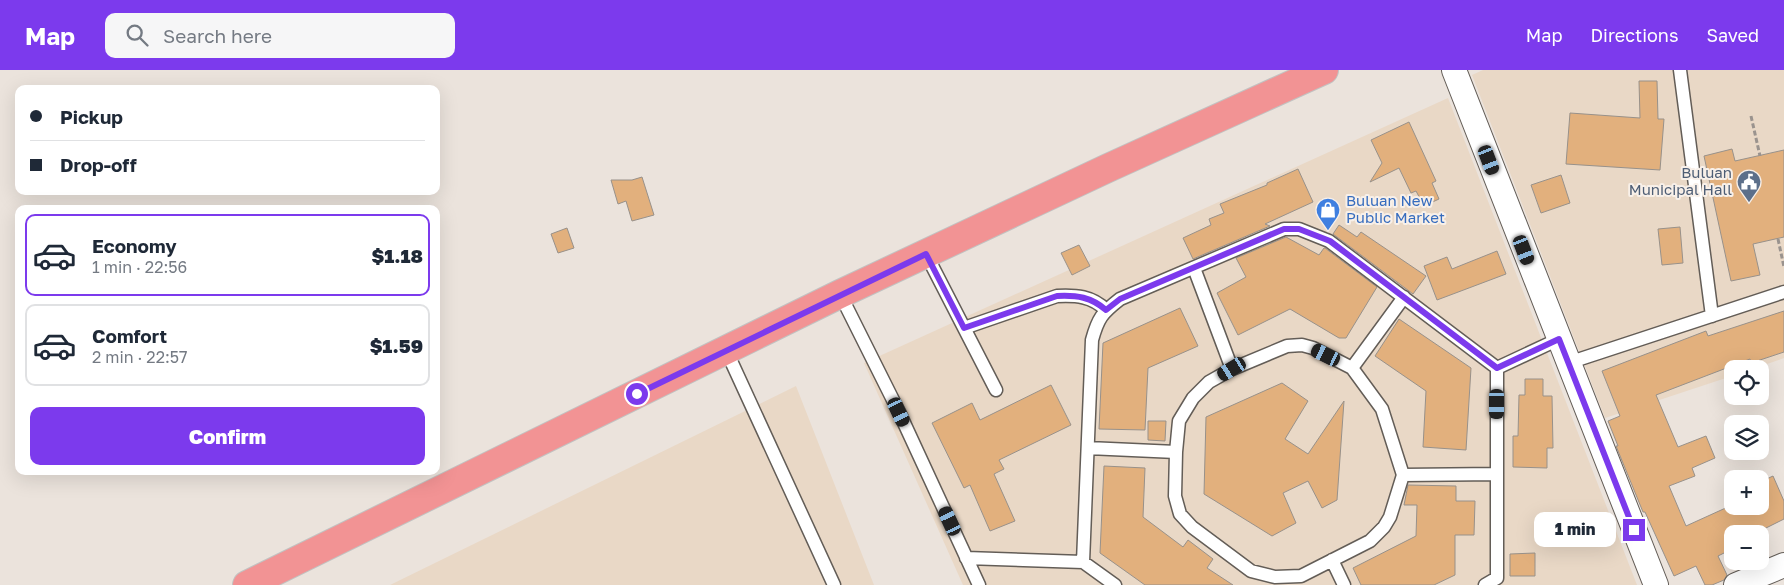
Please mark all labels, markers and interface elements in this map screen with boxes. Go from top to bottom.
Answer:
search box [105,13,455,58]
text: Map [25,21,75,50]
icon: search [123,21,151,49]
text: Search here [163,24,272,47]
text: Map [1526,24,1562,46]
text: Directions [1590,24,1678,46]
text: Saved [1706,24,1759,46]
text: Pickup [60,105,123,128]
car [1476,143,1501,177]
text: Drop-off [60,153,137,176]
place label: Buluan Municipal Hall [1629,163,1732,198]
public building icon: Buluan Municipal Hall [1736,169,1762,203]
place label: Buluan New Public Market [1346,191,1445,226]
shop icon: Buluan New Public Market [1315,197,1341,231]
icon: car [32,233,77,278]
car [1511,233,1536,267]
text: Economy [92,234,177,257]
text: $1.18 [371,244,423,267]
text: 1 min · 22:56 [92,257,187,277]
icon: car [32,323,77,368]
text: Comfort [92,324,167,347]
text: $1.59 [370,334,423,357]
car [1309,342,1342,368]
text: 2 min · 22:57 [92,347,188,367]
car [1215,355,1248,383]
map controls [1724,360,1769,570]
button: locate [1724,360,1769,405]
route start [626,383,648,405]
car [1489,389,1504,419]
car [885,395,912,429]
button: Confirm [30,407,425,465]
button: layers [1724,415,1769,460]
button: + [1724,470,1769,515]
car [936,504,963,538]
callout: 1 min [1534,512,1616,548]
text: 1 min [1555,519,1595,539]
route end [1623,519,1645,541]
button: − [1724,525,1769,570]

